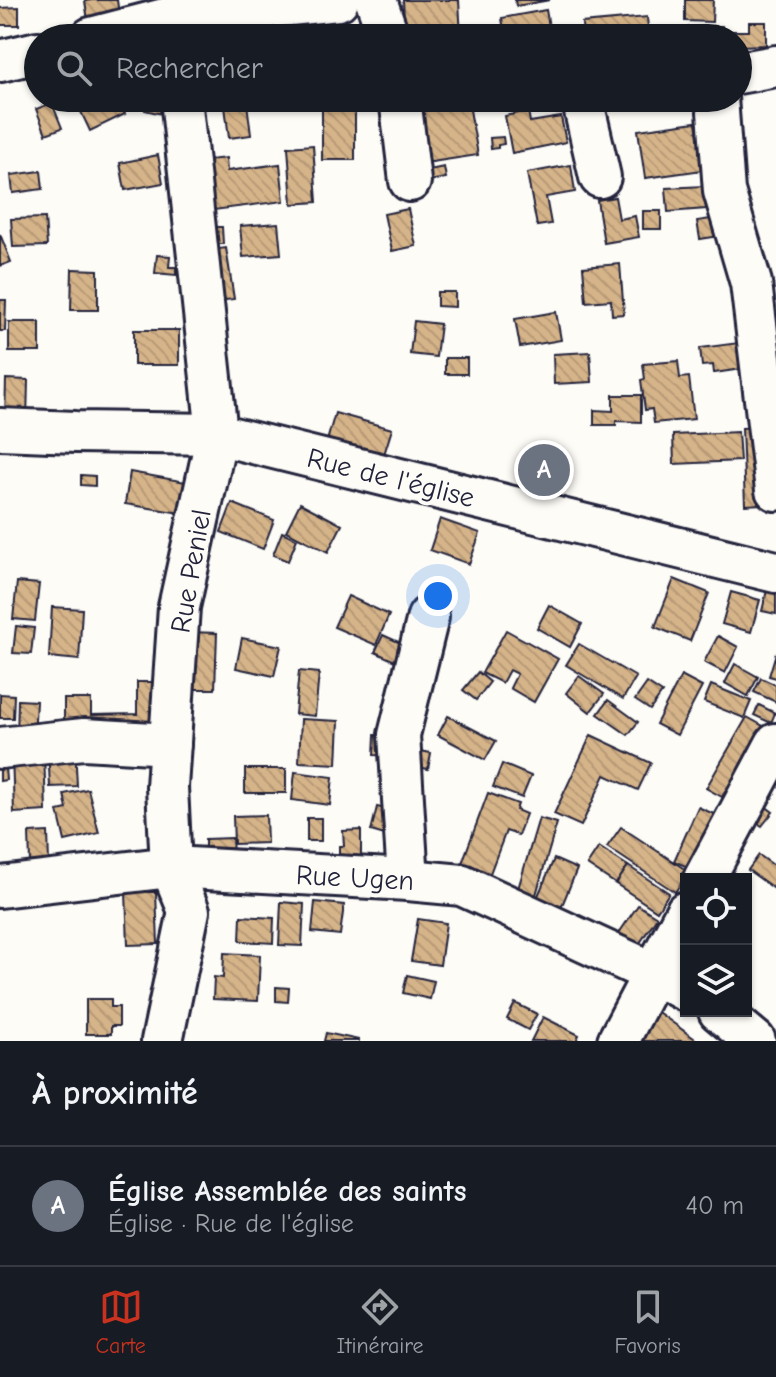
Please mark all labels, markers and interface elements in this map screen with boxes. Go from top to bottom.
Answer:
search box [24,24,752,112]
icon: search [52,46,96,90]
text: Rechercher [116,51,263,86]
pin: A [518,440,570,500]
street label: Rue de l'église [304,442,478,514]
street label: Rue Peniel [164,507,218,635]
your location [418,576,458,616]
street label: Rue Ugen [295,859,415,897]
map controls [680,873,752,1017]
button: locate [680,873,752,945]
button: layers [680,945,752,1017]
text: À proximité [32,1073,198,1113]
text: Église Assemblée des saints [108,1174,466,1209]
text: A [51,1191,65,1221]
text: 40 m [685,1191,744,1221]
text: Église · Rue de l'église [108,1209,354,1239]
tab: Carte [95,1285,146,1359]
tab: Itinéraire [337,1285,424,1359]
tab: Favoris [615,1285,681,1359]

